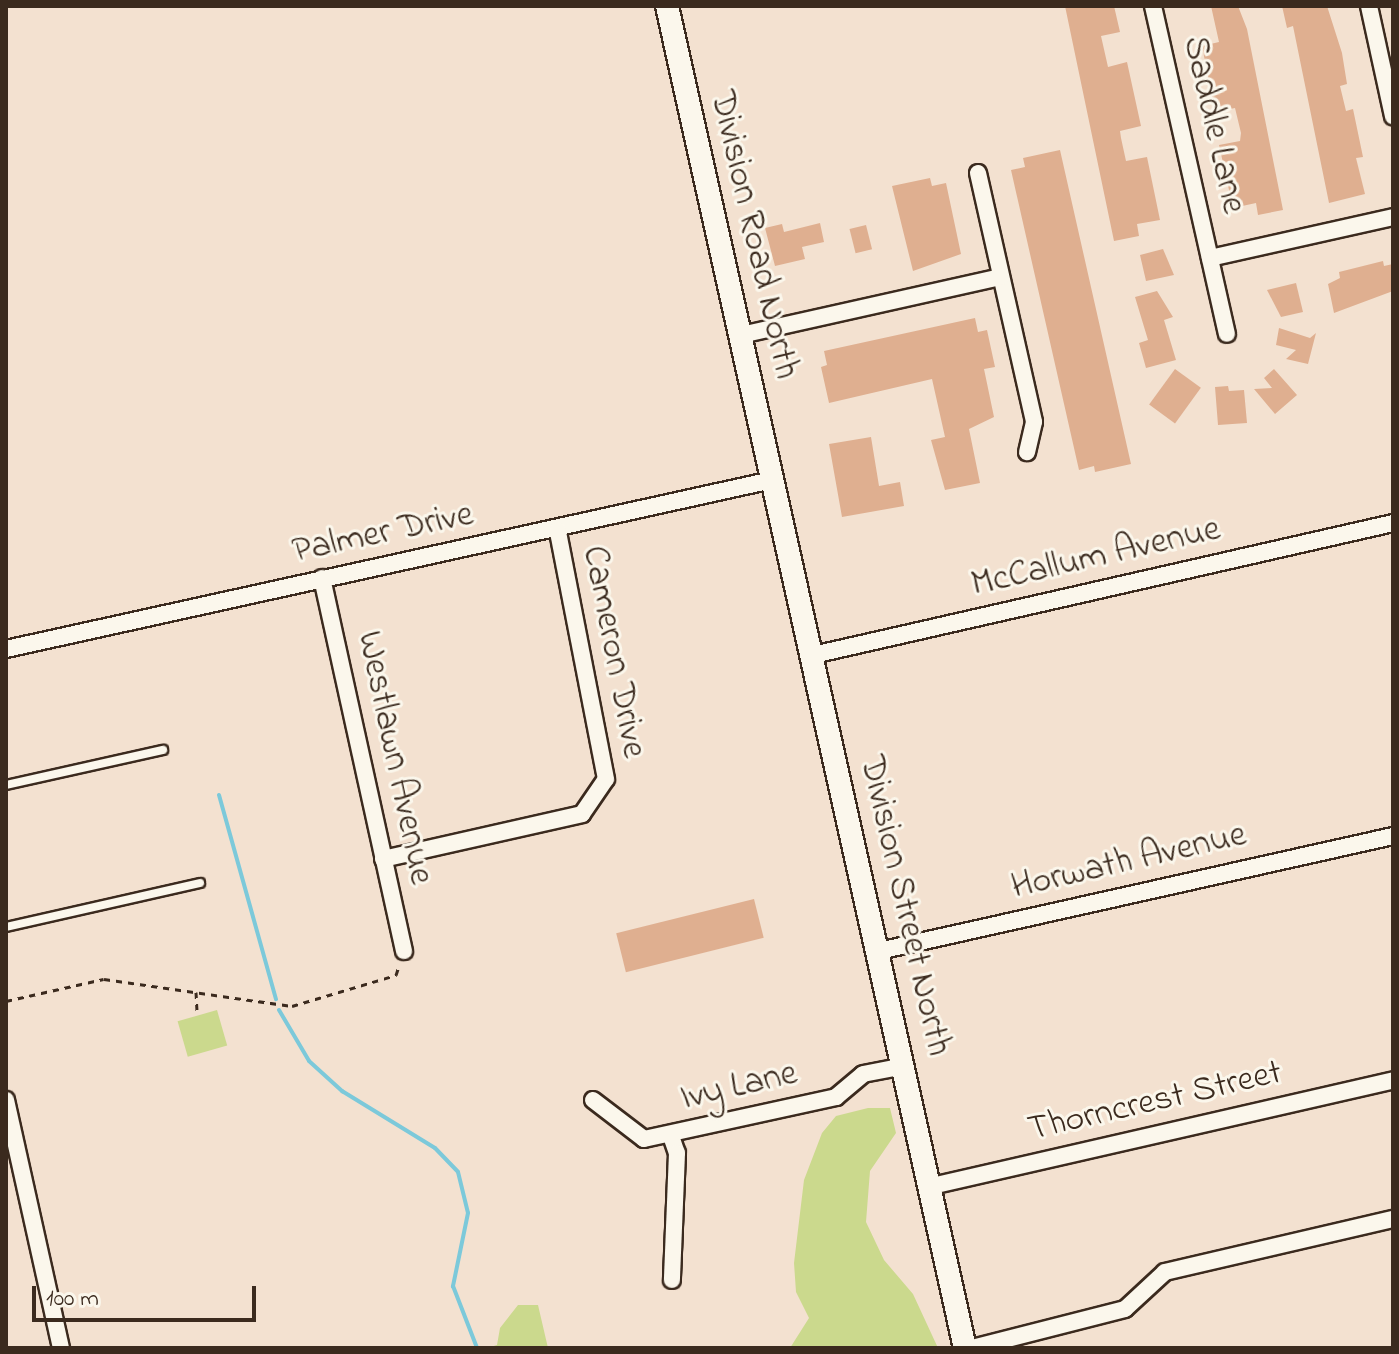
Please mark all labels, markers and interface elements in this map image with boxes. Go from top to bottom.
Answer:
street label: Saddle Lane [1172,32,1254,218]
street label: Division Road North [699,87,807,383]
street label: Palmer Drive [289,494,477,574]
street label: McCallum Avenue [967,508,1225,608]
street label: Cameron Drive [571,542,655,762]
street label: Westlawn Avenue [346,627,442,889]
street label: Division Street North [848,752,960,1060]
street label: Horwath Avenue [1007,814,1251,910]
street label: Thorncrest Street [1024,1052,1286,1152]
street label: Ivy Lane [677,1053,801,1121]
scale bar [36,1270,260,1320]
text: 100 m [46,1282,99,1317]

